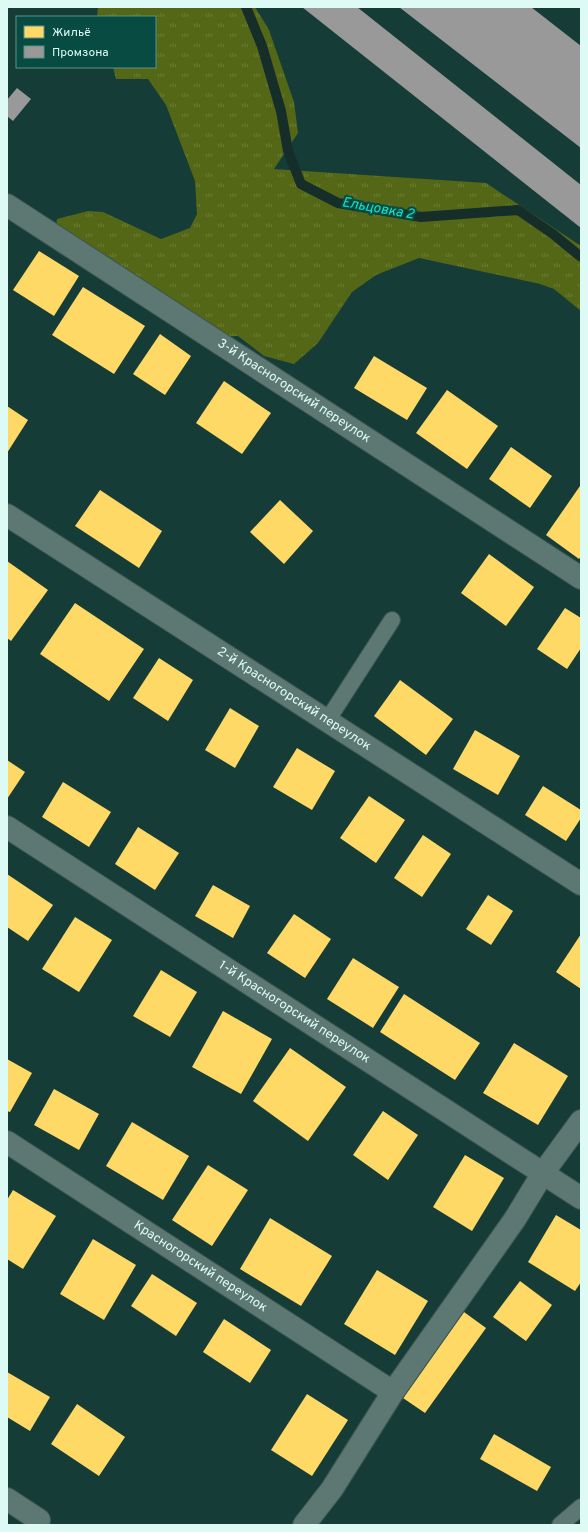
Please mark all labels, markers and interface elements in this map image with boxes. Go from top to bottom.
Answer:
legend [16,16,156,68]
text: Жильё [52,25,91,41]
text: Промзона [52,45,109,61]
water label: Ельцовка 2 [341,194,416,224]
street label: 3-й Красногорский переулок [214,336,373,447]
street label: 2-й Красногорский переулок [214,644,374,755]
street label: 1-й Красногорский переулок [215,958,373,1068]
street label: Красногорский переулок [130,1218,270,1316]

